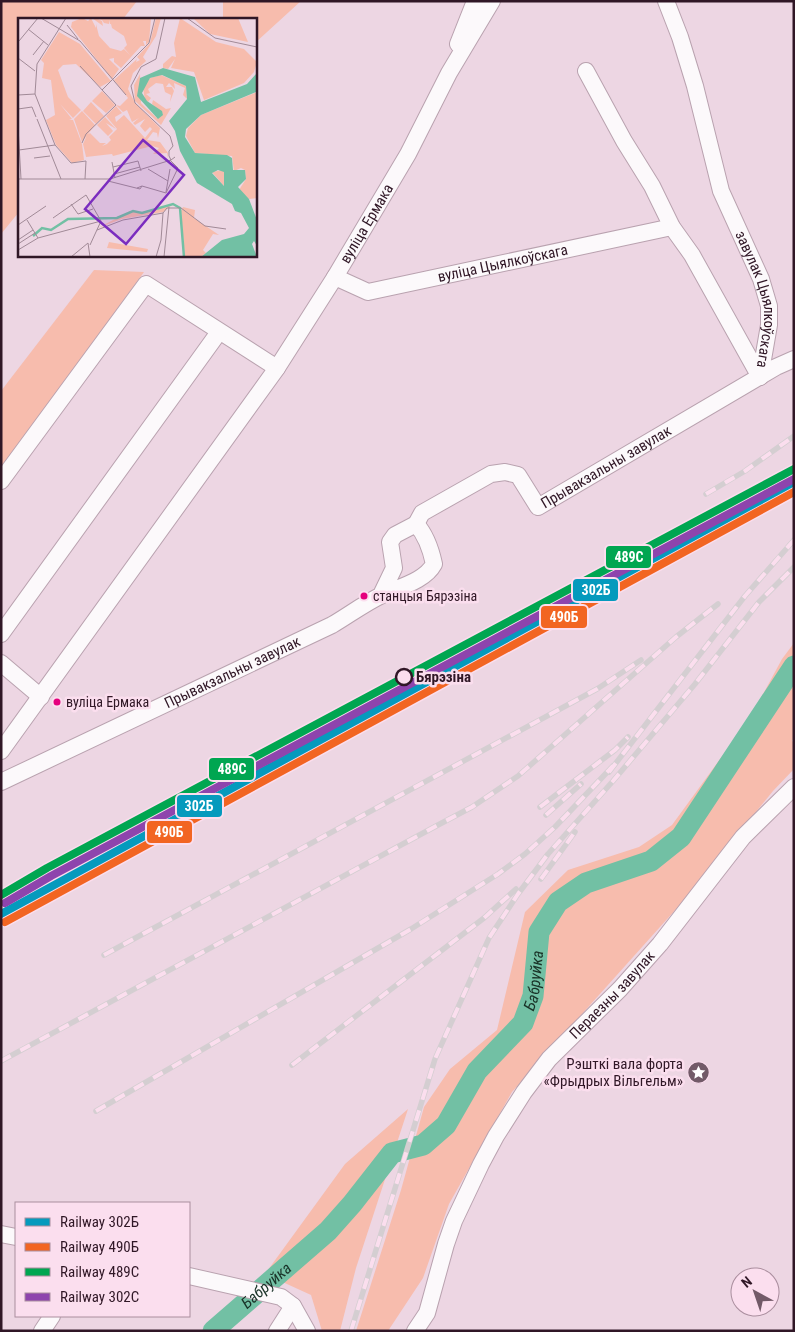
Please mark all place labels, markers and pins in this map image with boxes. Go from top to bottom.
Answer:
place label: станцыя Бярэзіна [373,588,477,604]
marker: станцыя Бярэзіна [359,591,369,601]
marker: Бярэзіна [395,668,413,686]
place label: Бярэзіна [416,668,471,686]
place label: вуліца Ермака [66,694,149,710]
marker: вуліца Ермака [52,697,62,707]
place label: Рэшткі вала форта «Фрыдрых Вільгельм» [544,1055,683,1090]
place icon: Рэшткі вала форта «Фрыдрых Вільгельм» [687,1061,711,1085]

